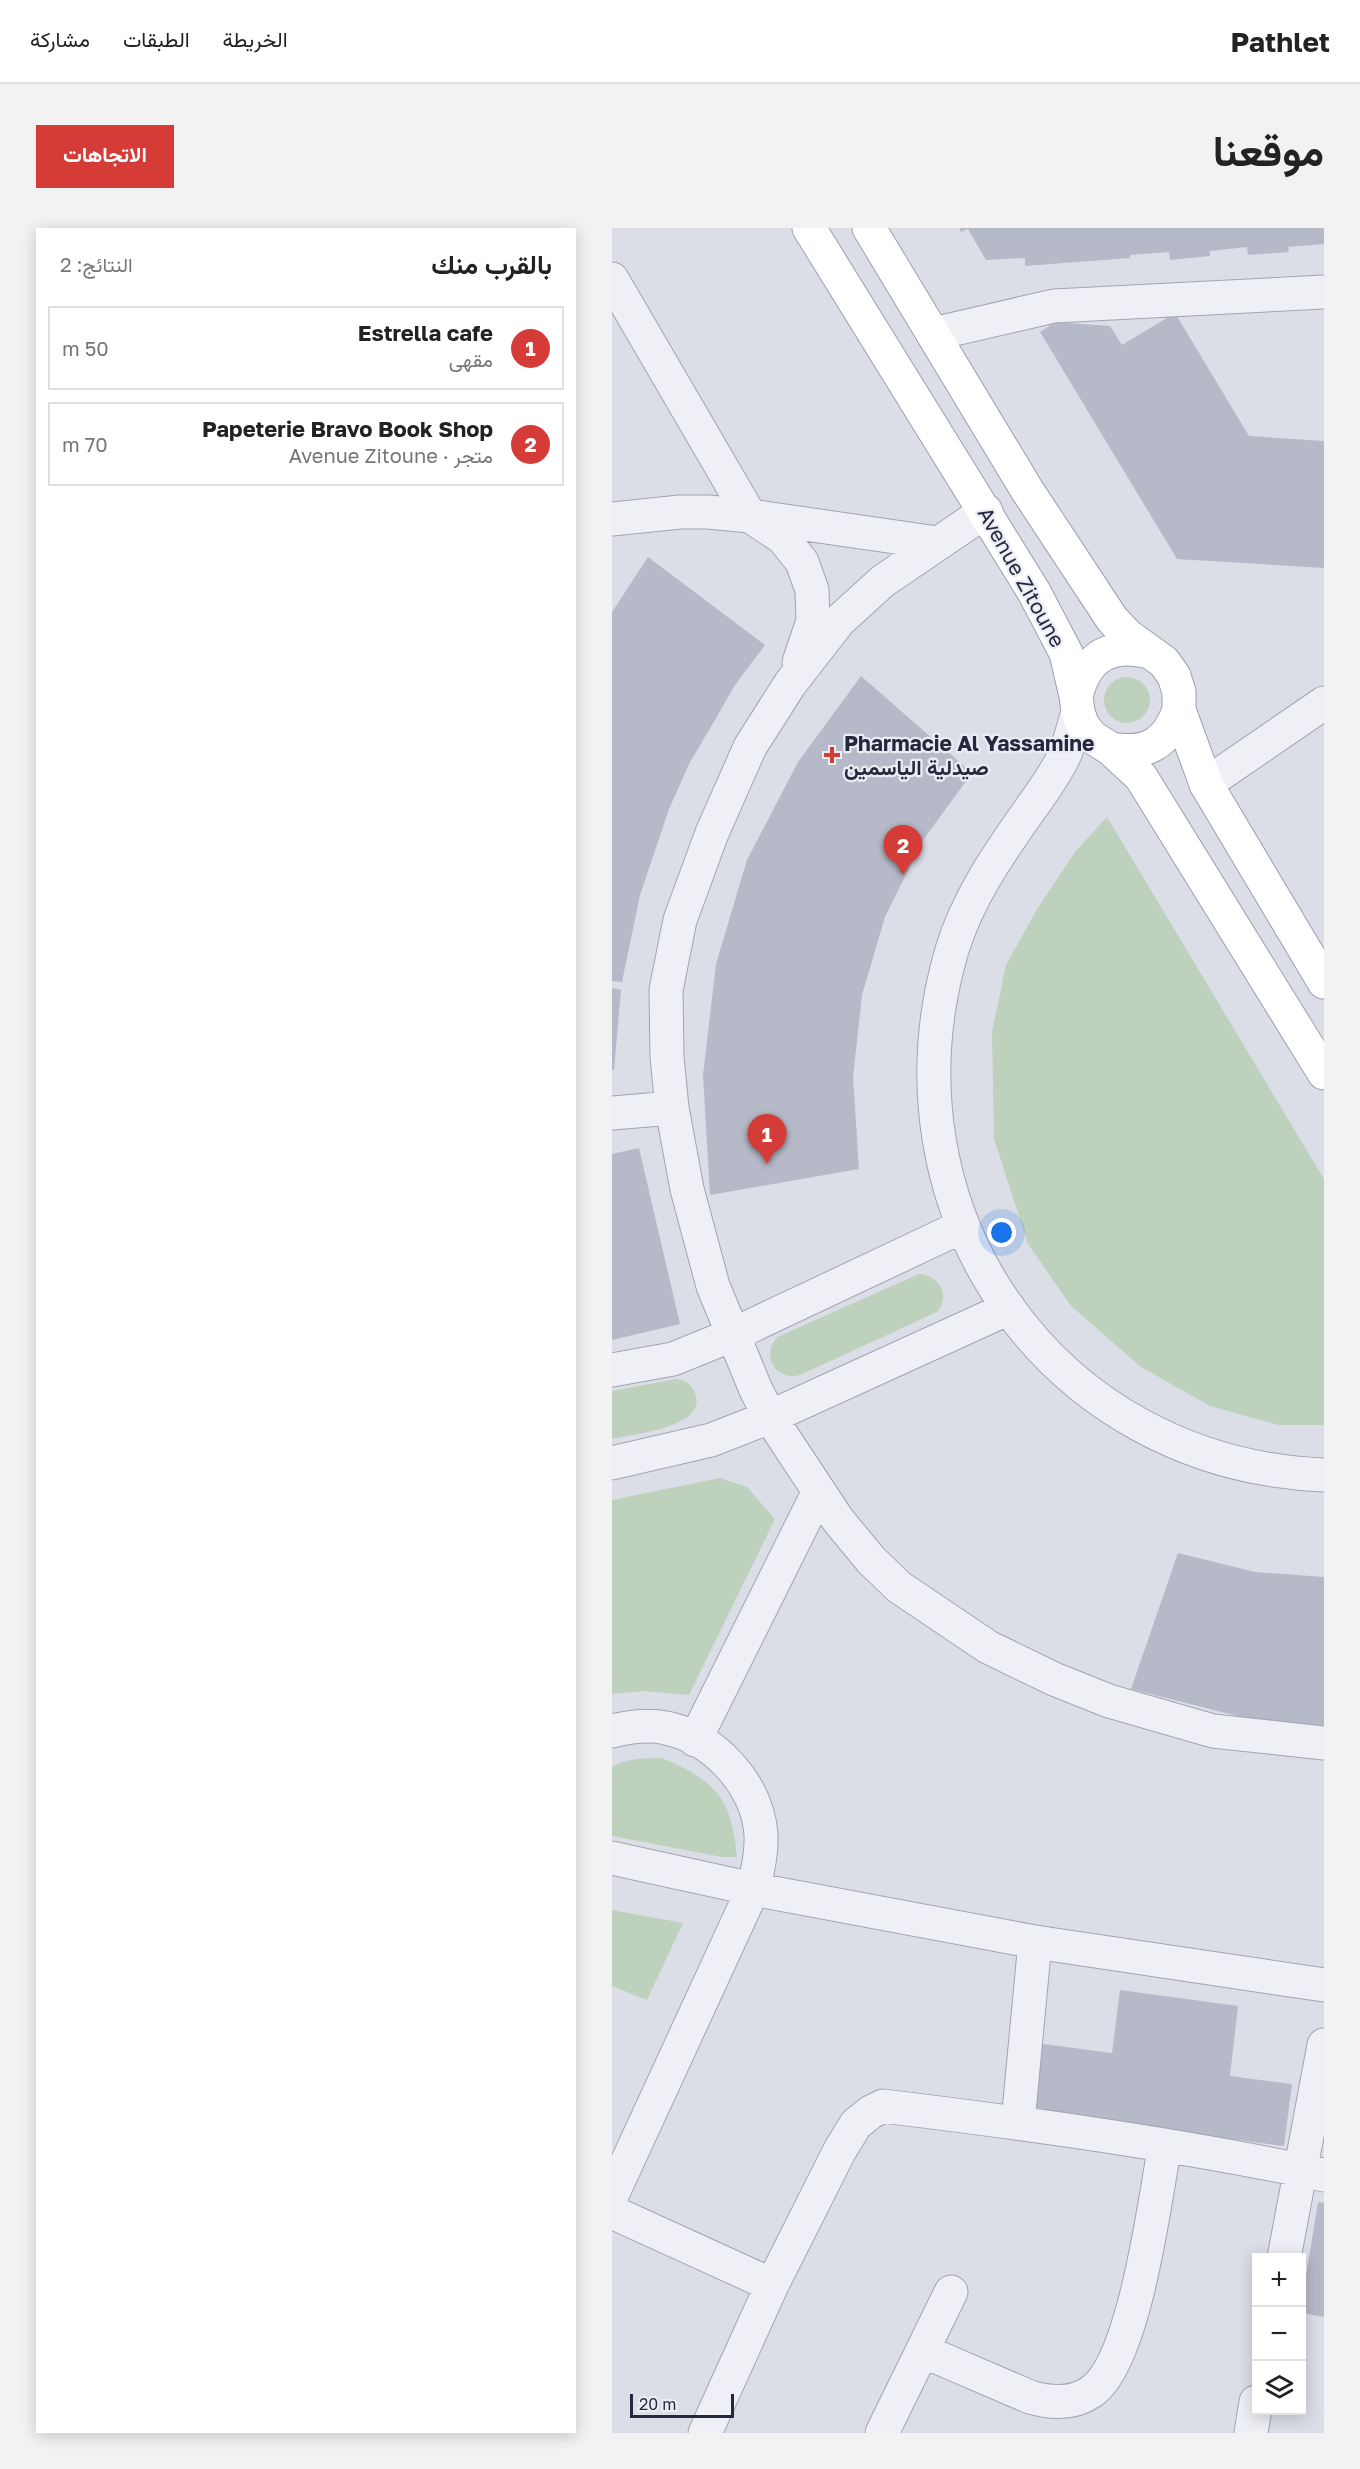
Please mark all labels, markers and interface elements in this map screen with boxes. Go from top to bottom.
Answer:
text: Pathlet [1230,25,1330,58]
text: مشاركة [30,26,90,52]
text: الطبقات [123,26,190,52]
text: الخريطة [223,26,288,52]
button: الاتجاهات [36,125,174,188]
text: موقعنا [1213,125,1324,175]
text: بالقرب منك [431,249,552,280]
text: النتائج: 2 [60,252,133,276]
text: Estrella cafe [358,319,493,346]
text: 50 m [62,336,109,360]
text: 1 [525,336,536,360]
text: مقهى [449,347,493,371]
text: Papeterie Bravo Book Shop [202,415,493,442]
text: 70 m [62,432,108,456]
text: 2 [524,432,537,456]
text: متجر · Avenue Zitoune [289,443,493,467]
street label: Avenue Zitoune [973,502,1071,652]
place label: Pharmacie Al Yassamine صيدلية الياسمين [844,730,1094,780]
marker: Pharmacie Al Yassamine صيدلية الياسمين [825,748,839,762]
pin: 2 [884,826,922,875]
pin: 1 [748,1114,786,1164]
your location [987,1218,1016,1247]
map controls [1252,2253,1306,2415]
button: + [1252,2253,1306,2307]
button: − [1252,2307,1306,2361]
button: layers [1252,2361,1306,2415]
scale bar [630,2391,734,2418]
text: 20 m [639,2394,676,2414]

